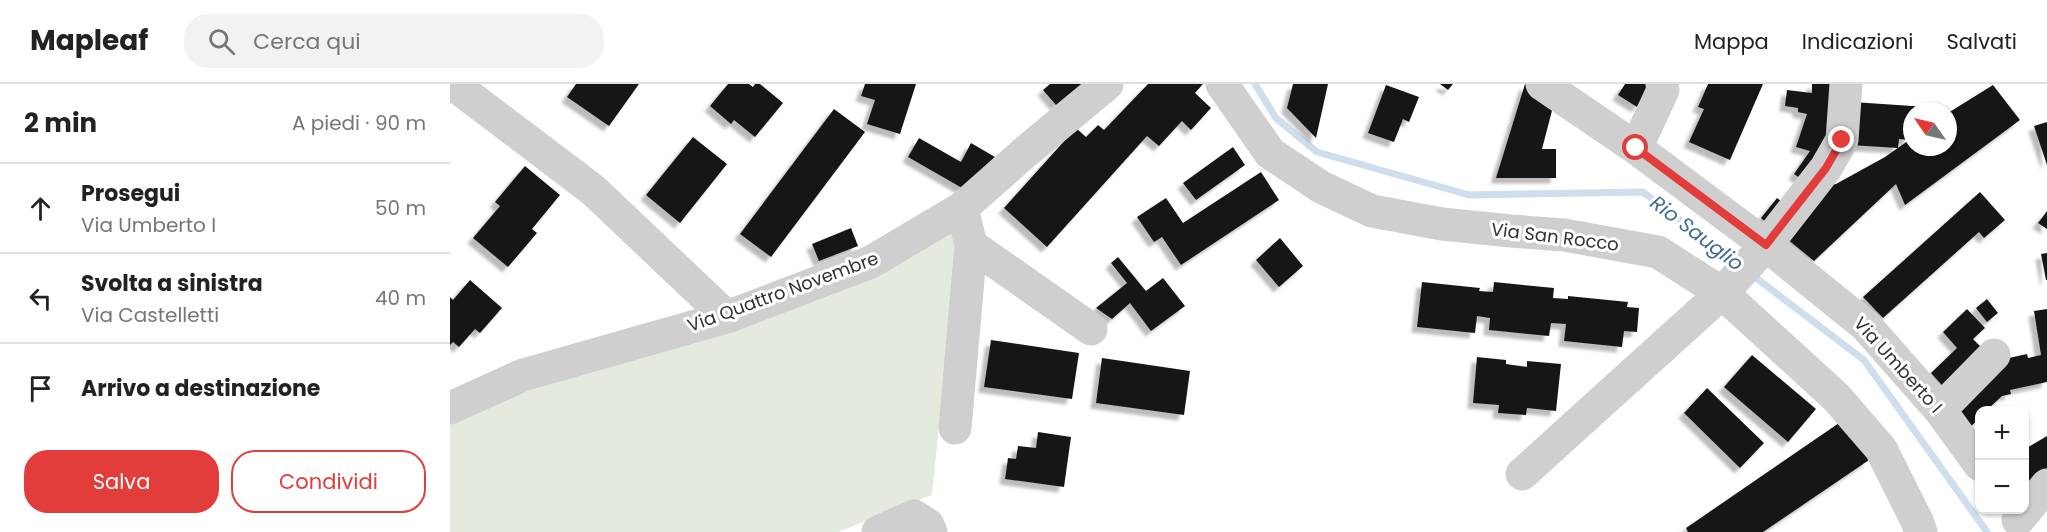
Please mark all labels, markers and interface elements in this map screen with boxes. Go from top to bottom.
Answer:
search box [184,14,604,68]
text: Mapleaf [30,21,148,60]
icon: search [205,25,238,58]
text: Cerca qui [253,26,361,57]
text: Mappa [1694,27,1769,56]
text: Indicazioni [1802,27,1914,56]
text: Salvati [1947,27,2017,56]
north arrow [1903,102,1957,156]
text: 2 min [24,105,97,141]
text: A piedi · 90 m [292,109,426,137]
route end [1828,126,1854,152]
route start [1622,134,1648,160]
text: Prosegui [81,178,180,209]
water label: Rio Sauglio [1645,189,1749,277]
icon: ahead [24,192,57,225]
text: 50 m [375,194,426,222]
text: Via Umberto I [81,211,216,239]
street label: Via San Rocco [1490,216,1620,257]
street label: Via Quattro Novembre [684,245,882,338]
text: Svolta a sinistra [81,268,263,299]
icon: left [24,282,57,315]
text: 40 m [375,284,426,312]
text: Via Castelletti [81,301,219,329]
street label: Via Umberto I [1848,311,1948,418]
icon: arrive [24,372,57,405]
text: Arrivo a destinazione [81,373,320,404]
map controls [1975,406,2029,514]
button: + [1975,406,2029,460]
button: Salva [24,450,219,513]
button: Condividi [231,450,426,513]
button: − [1975,460,2029,514]

